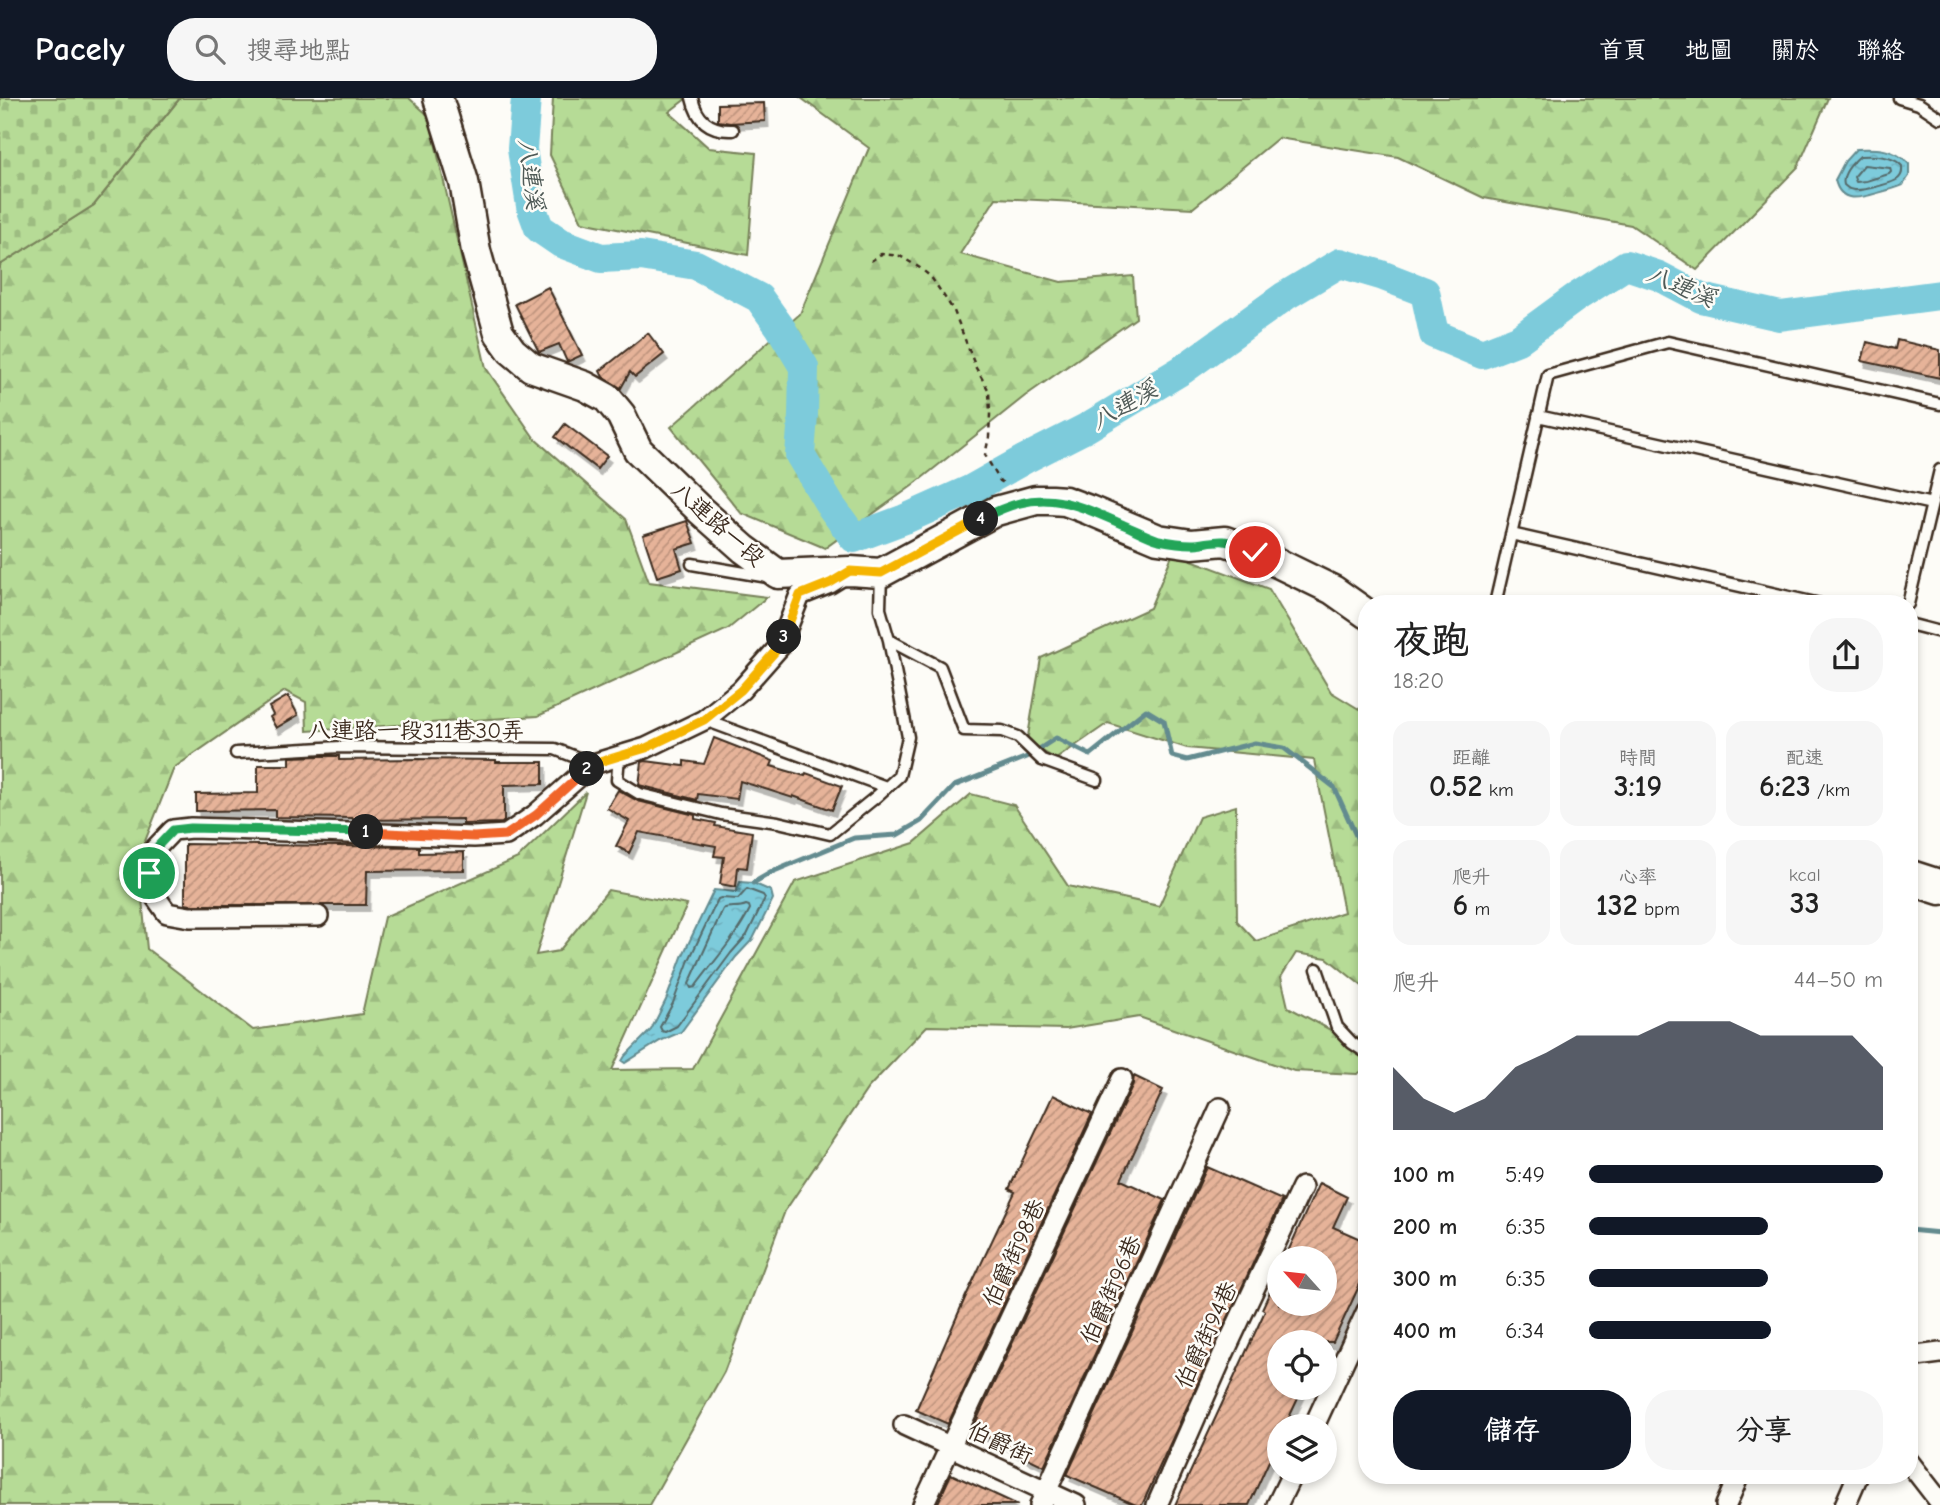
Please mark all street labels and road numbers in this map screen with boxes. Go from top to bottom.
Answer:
street label: 八連路一段 [666,476,770,572]
street label: 八連路一段311巷30弄 [308,717,524,744]
street label: 伯爵街98巷 [977,1194,1051,1311]
street label: 伯爵街96巷 [1075,1230,1147,1349]
street label: 伯爵街94巷 [1169,1276,1243,1393]
street label: 伯爵街 [963,1416,1037,1470]

